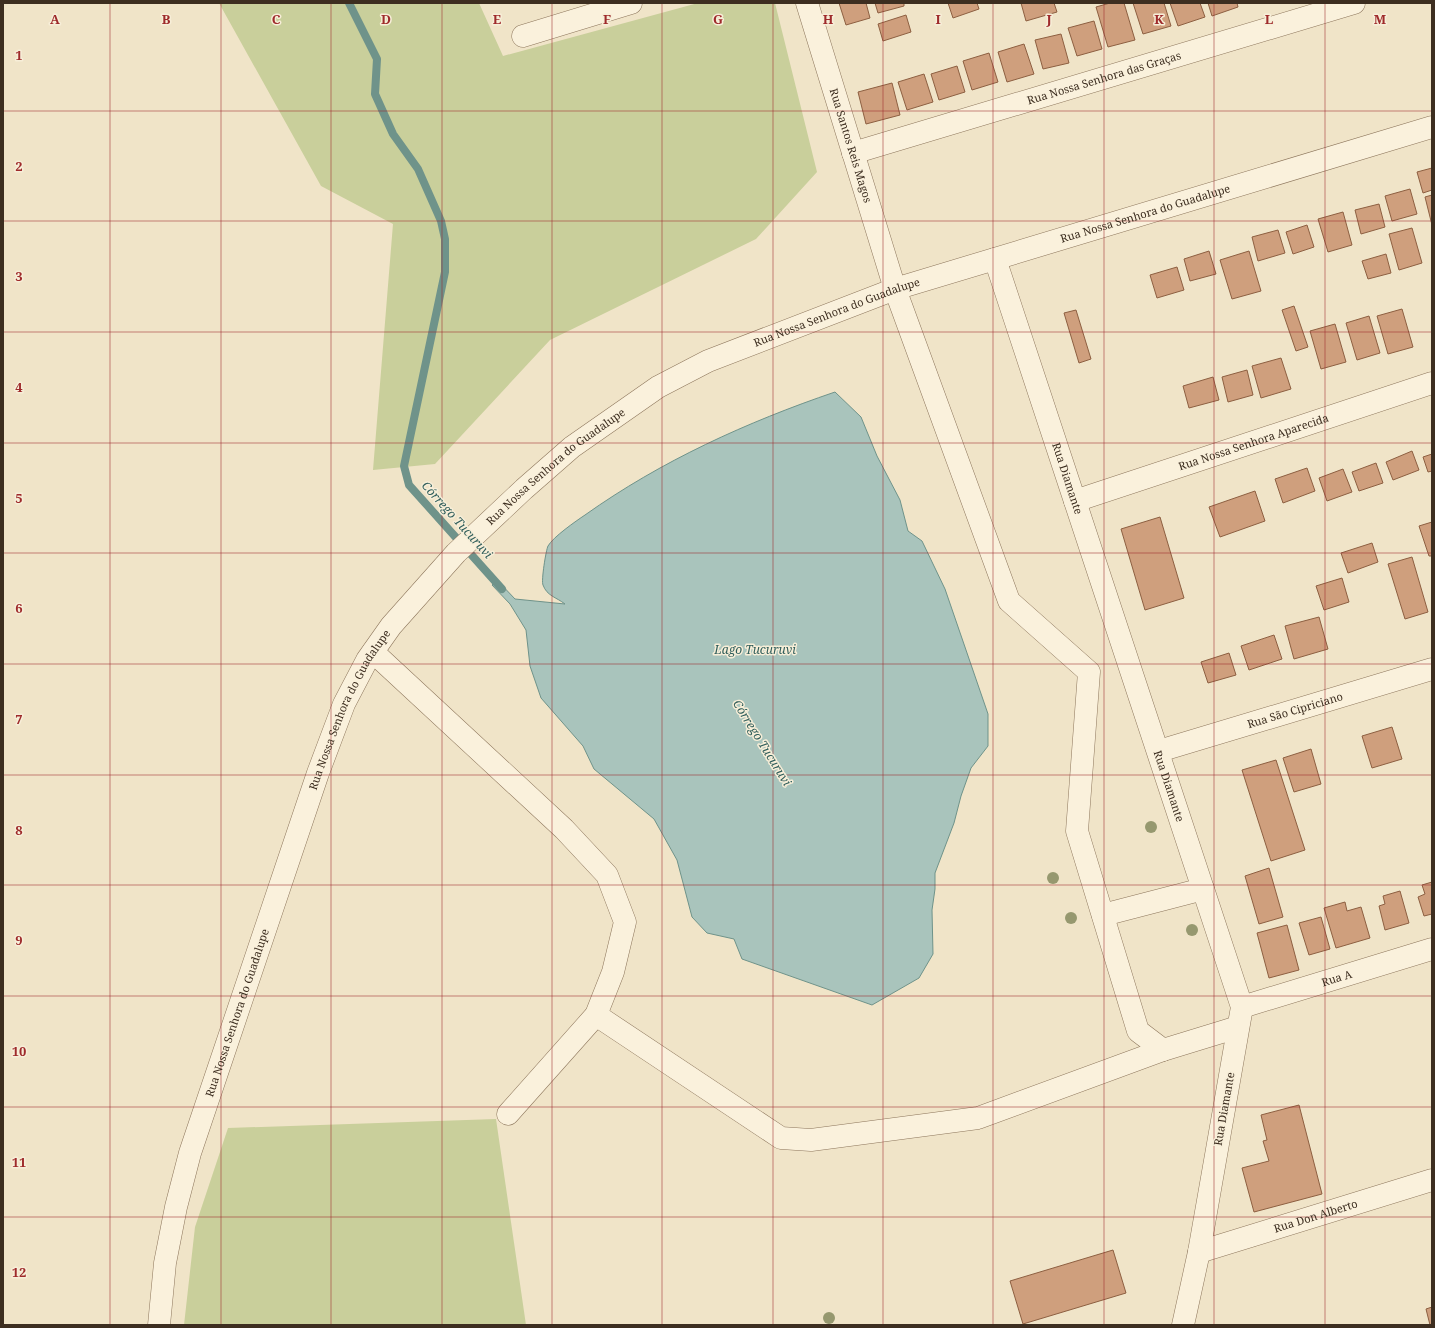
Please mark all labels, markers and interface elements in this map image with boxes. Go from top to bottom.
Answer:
text: A [50,10,60,28]
text: B [162,10,171,28]
text: C [272,10,281,28]
text: D [381,10,391,28]
text: E [493,10,502,28]
text: F [603,10,611,28]
text: G [713,10,723,28]
text: H [823,10,834,28]
text: I [935,10,941,28]
text: J [1045,10,1052,28]
text: K [1154,10,1164,28]
text: L [1265,10,1274,28]
text: M [1374,10,1387,28]
text: 1 [15,46,23,64]
street label: Rua Nossa Senhora das Graças [1025,47,1183,107]
street label: Rua Santos Reis Magos [827,86,876,204]
text: 2 [15,157,23,175]
street label: Rua Nossa Senhora do Guadalupe [1058,180,1232,246]
text: 3 [15,267,23,285]
street label: Rua Nossa Senhora do Guadalupe [751,274,922,350]
text: 4 [15,378,23,396]
street label: Rua Nossa Senhora do Guadalupe [482,404,628,528]
street label: Rua Nossa Senhora Aparecida [1176,410,1330,473]
street label: Rua Diamante [1049,440,1087,516]
water label: Córrego Tucuruvi [418,477,497,562]
text: 5 [15,489,23,507]
text: 6 [15,599,23,617]
street label: Rua Nossa Senhora do Guadalupe [305,626,393,792]
water label: Lago Tucuruvi [713,641,796,658]
street label: Rua São Cipriciano [1245,688,1344,731]
water label: Córrego Tucuruvi [729,696,796,789]
text: 7 [15,710,23,728]
street label: Rua Diamante [1151,748,1188,824]
text: 8 [15,821,23,839]
street label: Rua Nossa Senhora do Guadalupe [201,927,272,1099]
text: 9 [15,931,23,949]
street label: Rua A [1319,966,1354,989]
text: 10 [12,1042,26,1060]
street label: Rua Diamante [1210,1071,1237,1147]
text: 11 [12,1153,26,1171]
street label: Rua Don Alberto [1272,1196,1359,1235]
text: 12 [12,1263,26,1281]

